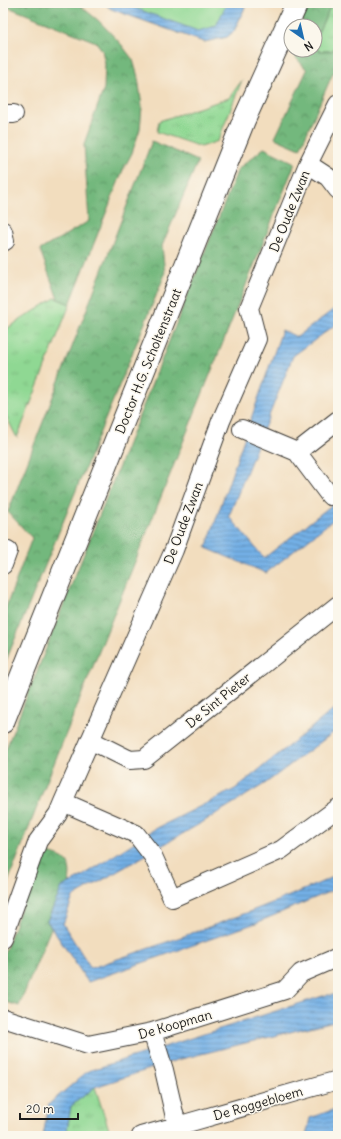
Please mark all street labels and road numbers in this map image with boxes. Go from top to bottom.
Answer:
street label: De Oude Zwan [265,167,314,255]
street label: Doctor H.G. Scholtenstraat [112,285,186,436]
street label: De Oude Zwan [160,479,207,567]
street label: De Sint Pieter [182,669,255,732]
street label: De Koopman [136,1006,214,1043]
street label: De Roggebloem [212,1083,305,1124]

